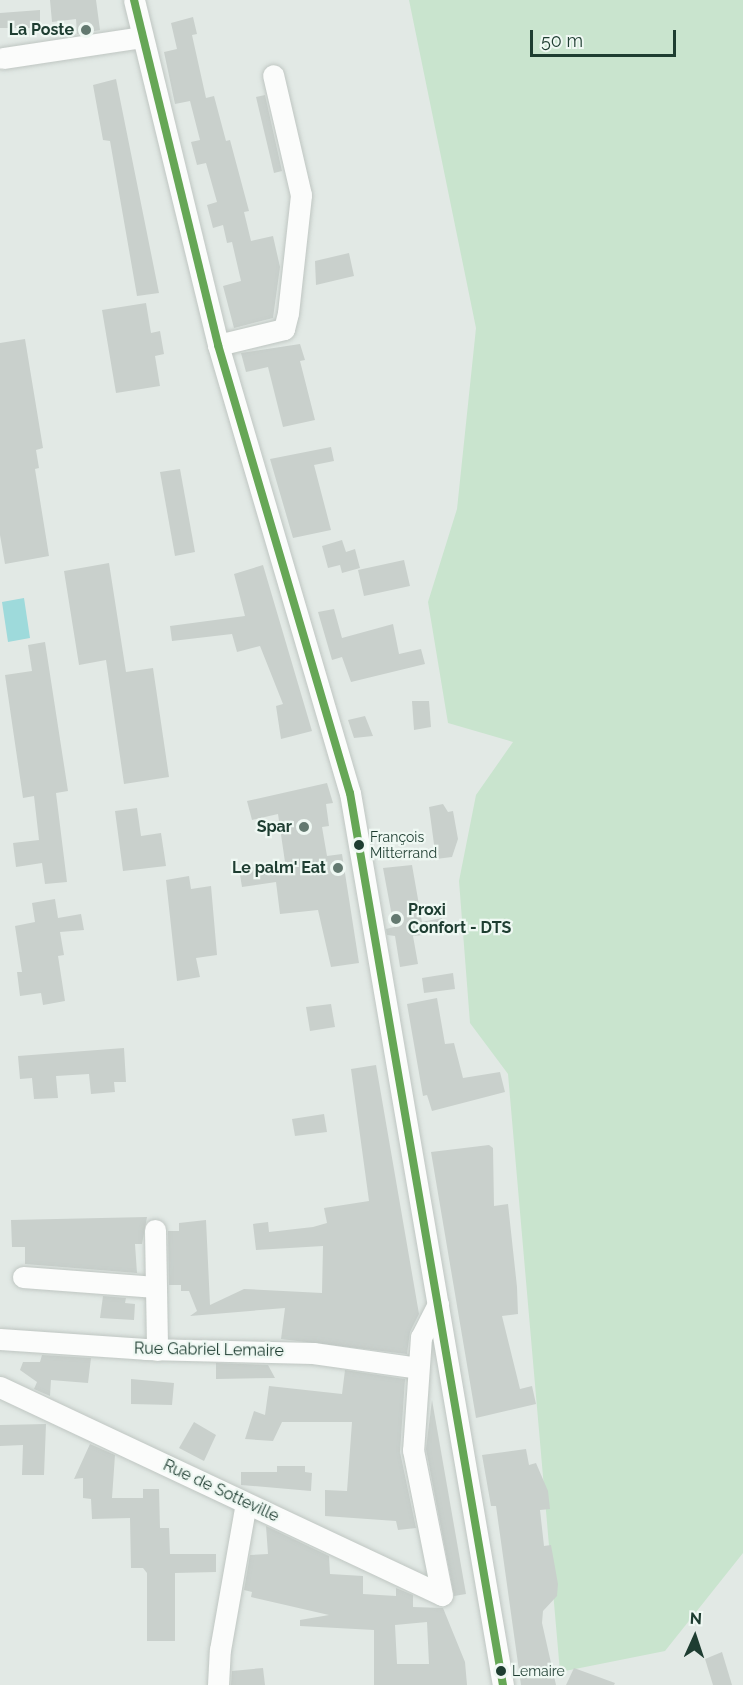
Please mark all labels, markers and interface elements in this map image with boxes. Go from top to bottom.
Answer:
scale bar [533,18,678,56]
place label: La Poste [9,20,74,40]
marker: La Poste [79,23,93,37]
text: 50 m [541,30,583,51]
place label: Spar [257,817,292,837]
marker: Spar [297,820,311,834]
place label: François Mitterrand [370,829,437,862]
marker: François Mitterrand [353,839,365,851]
place label: Le palm' Eat [232,858,326,878]
marker: Le palm' Eat [331,861,345,875]
place label: Proxi Confort - DTS [408,900,511,938]
marker: Proxi Confort - DTS [389,912,403,926]
street label: Rue Gabriel Lemaire [134,1339,284,1361]
street label: Rue de Sotteville [160,1456,282,1526]
north arrow [665,1607,725,1667]
text: N [689,1609,703,1628]
place label: Lemaire [512,1663,565,1679]
marker: Lemaire [495,1665,507,1677]

